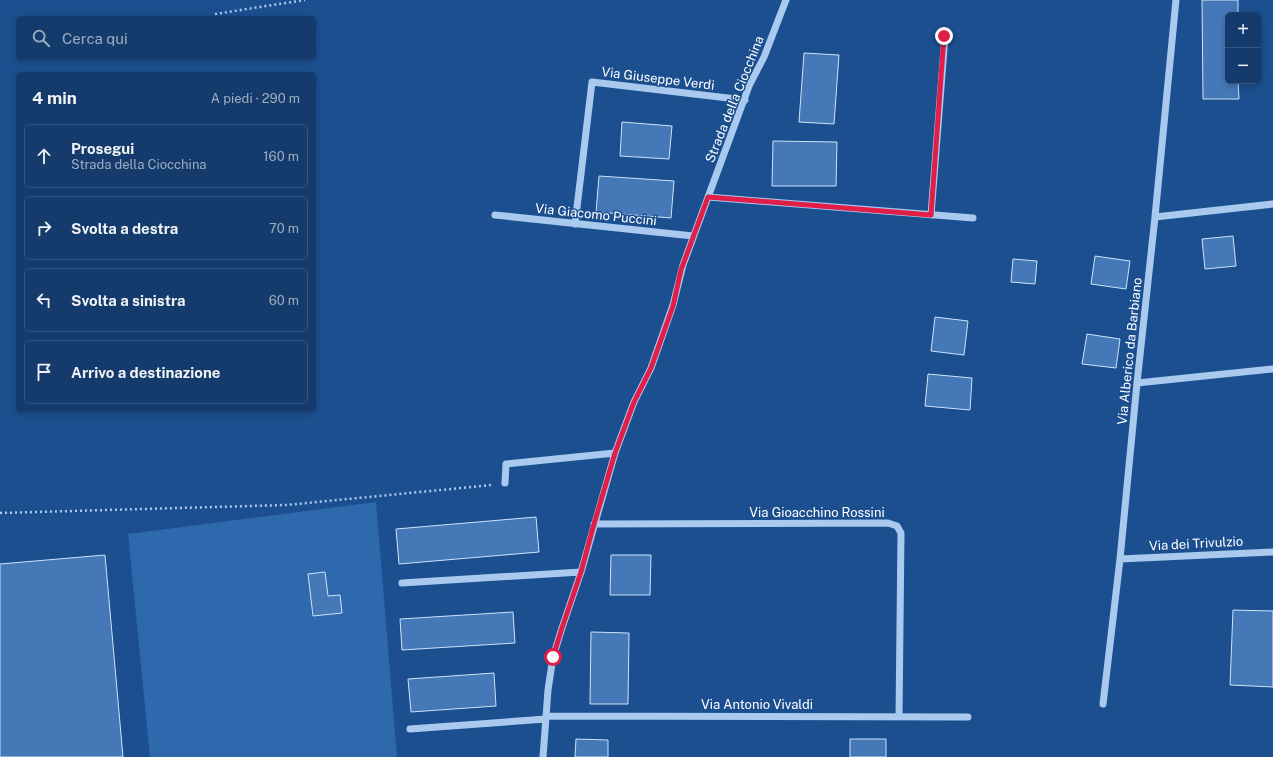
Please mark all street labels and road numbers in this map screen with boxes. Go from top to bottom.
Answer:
street label: Strada della Ciocchina [702,34,767,165]
street label: Via Giuseppe Verdi [601,64,715,93]
street label: Via Giacomo Puccini [534,201,657,228]
street label: Via Alberico da Barbiano [1114,277,1145,426]
street label: Via Gioacchino Rossini [749,505,885,520]
street label: Via dei Trivulzio [1149,534,1243,553]
street label: Via Antonio Vivaldi [701,697,813,712]

